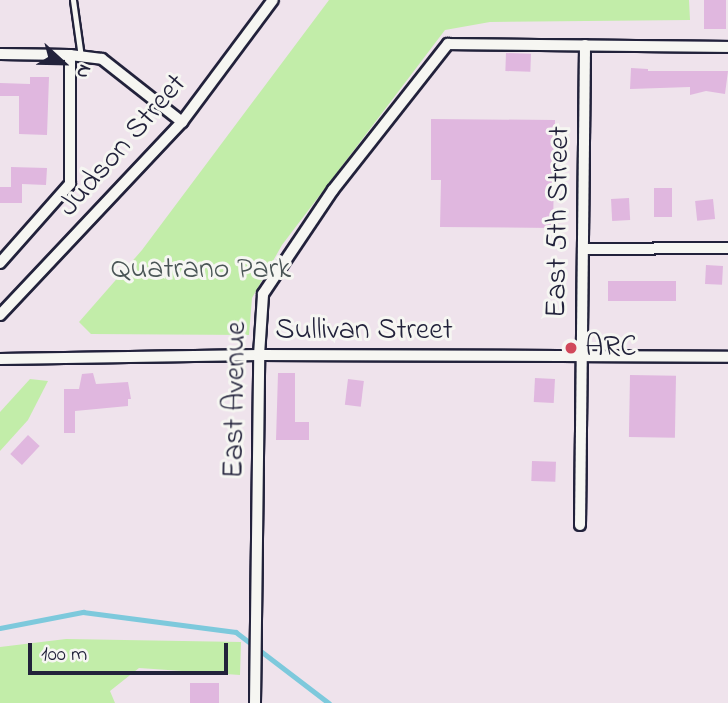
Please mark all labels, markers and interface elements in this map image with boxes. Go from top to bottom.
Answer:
north arrow [28,28,98,98]
text: N [68,60,98,82]
street label: Judson Street [51,67,195,225]
street label: East 5th Street [539,126,579,318]
park label: Quatrano Park [111,252,291,288]
street label: Sullivan Street [275,313,453,349]
street label: East Avenue [217,321,255,479]
place label: ARC [585,330,637,366]
marker: ARC [563,340,579,356]
scale bar [32,630,231,674]
text: 100 m [41,640,87,670]

